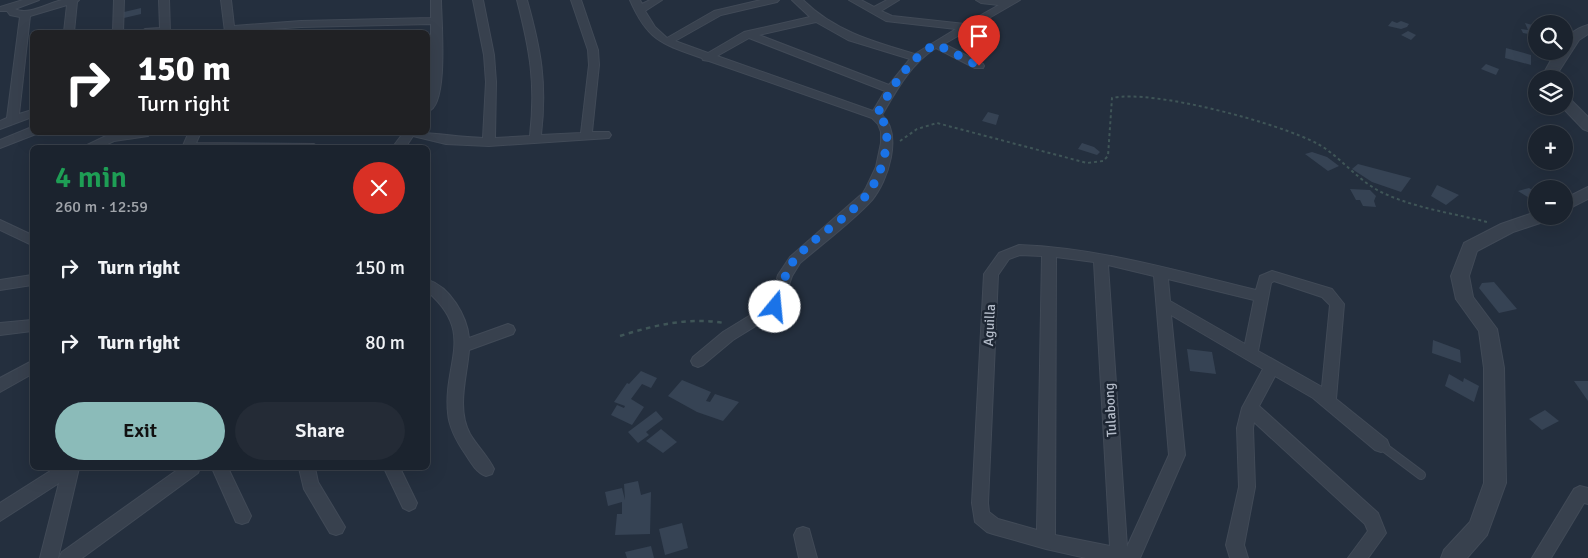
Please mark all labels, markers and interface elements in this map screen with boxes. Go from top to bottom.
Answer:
pin [958,15,1000,66]
map controls [1528,15,1573,225]
button: search [1528,15,1573,60]
icon: arrive [965,22,993,50]
text: 150 m [138,47,231,90]
icon: right [55,50,120,115]
button: layers [1528,70,1573,115]
text: Turn right [138,90,230,117]
button: + [1528,125,1573,170]
text: 4 min [55,159,127,196]
button: close [353,162,405,214]
button: − [1528,180,1573,225]
text: 260 m · 12:59 [55,197,148,217]
icon: right [55,254,83,282]
text: Turn right [98,256,180,280]
text: 150 m [355,256,405,280]
position arrow [748,280,800,332]
street label: Aguilla [980,303,999,347]
icon: right [55,329,83,357]
text: Turn right [98,331,180,355]
text: 80 m [365,331,405,355]
street label: Tulabong [1101,382,1120,438]
button: Exit [55,402,225,460]
button: Share [235,402,405,460]

